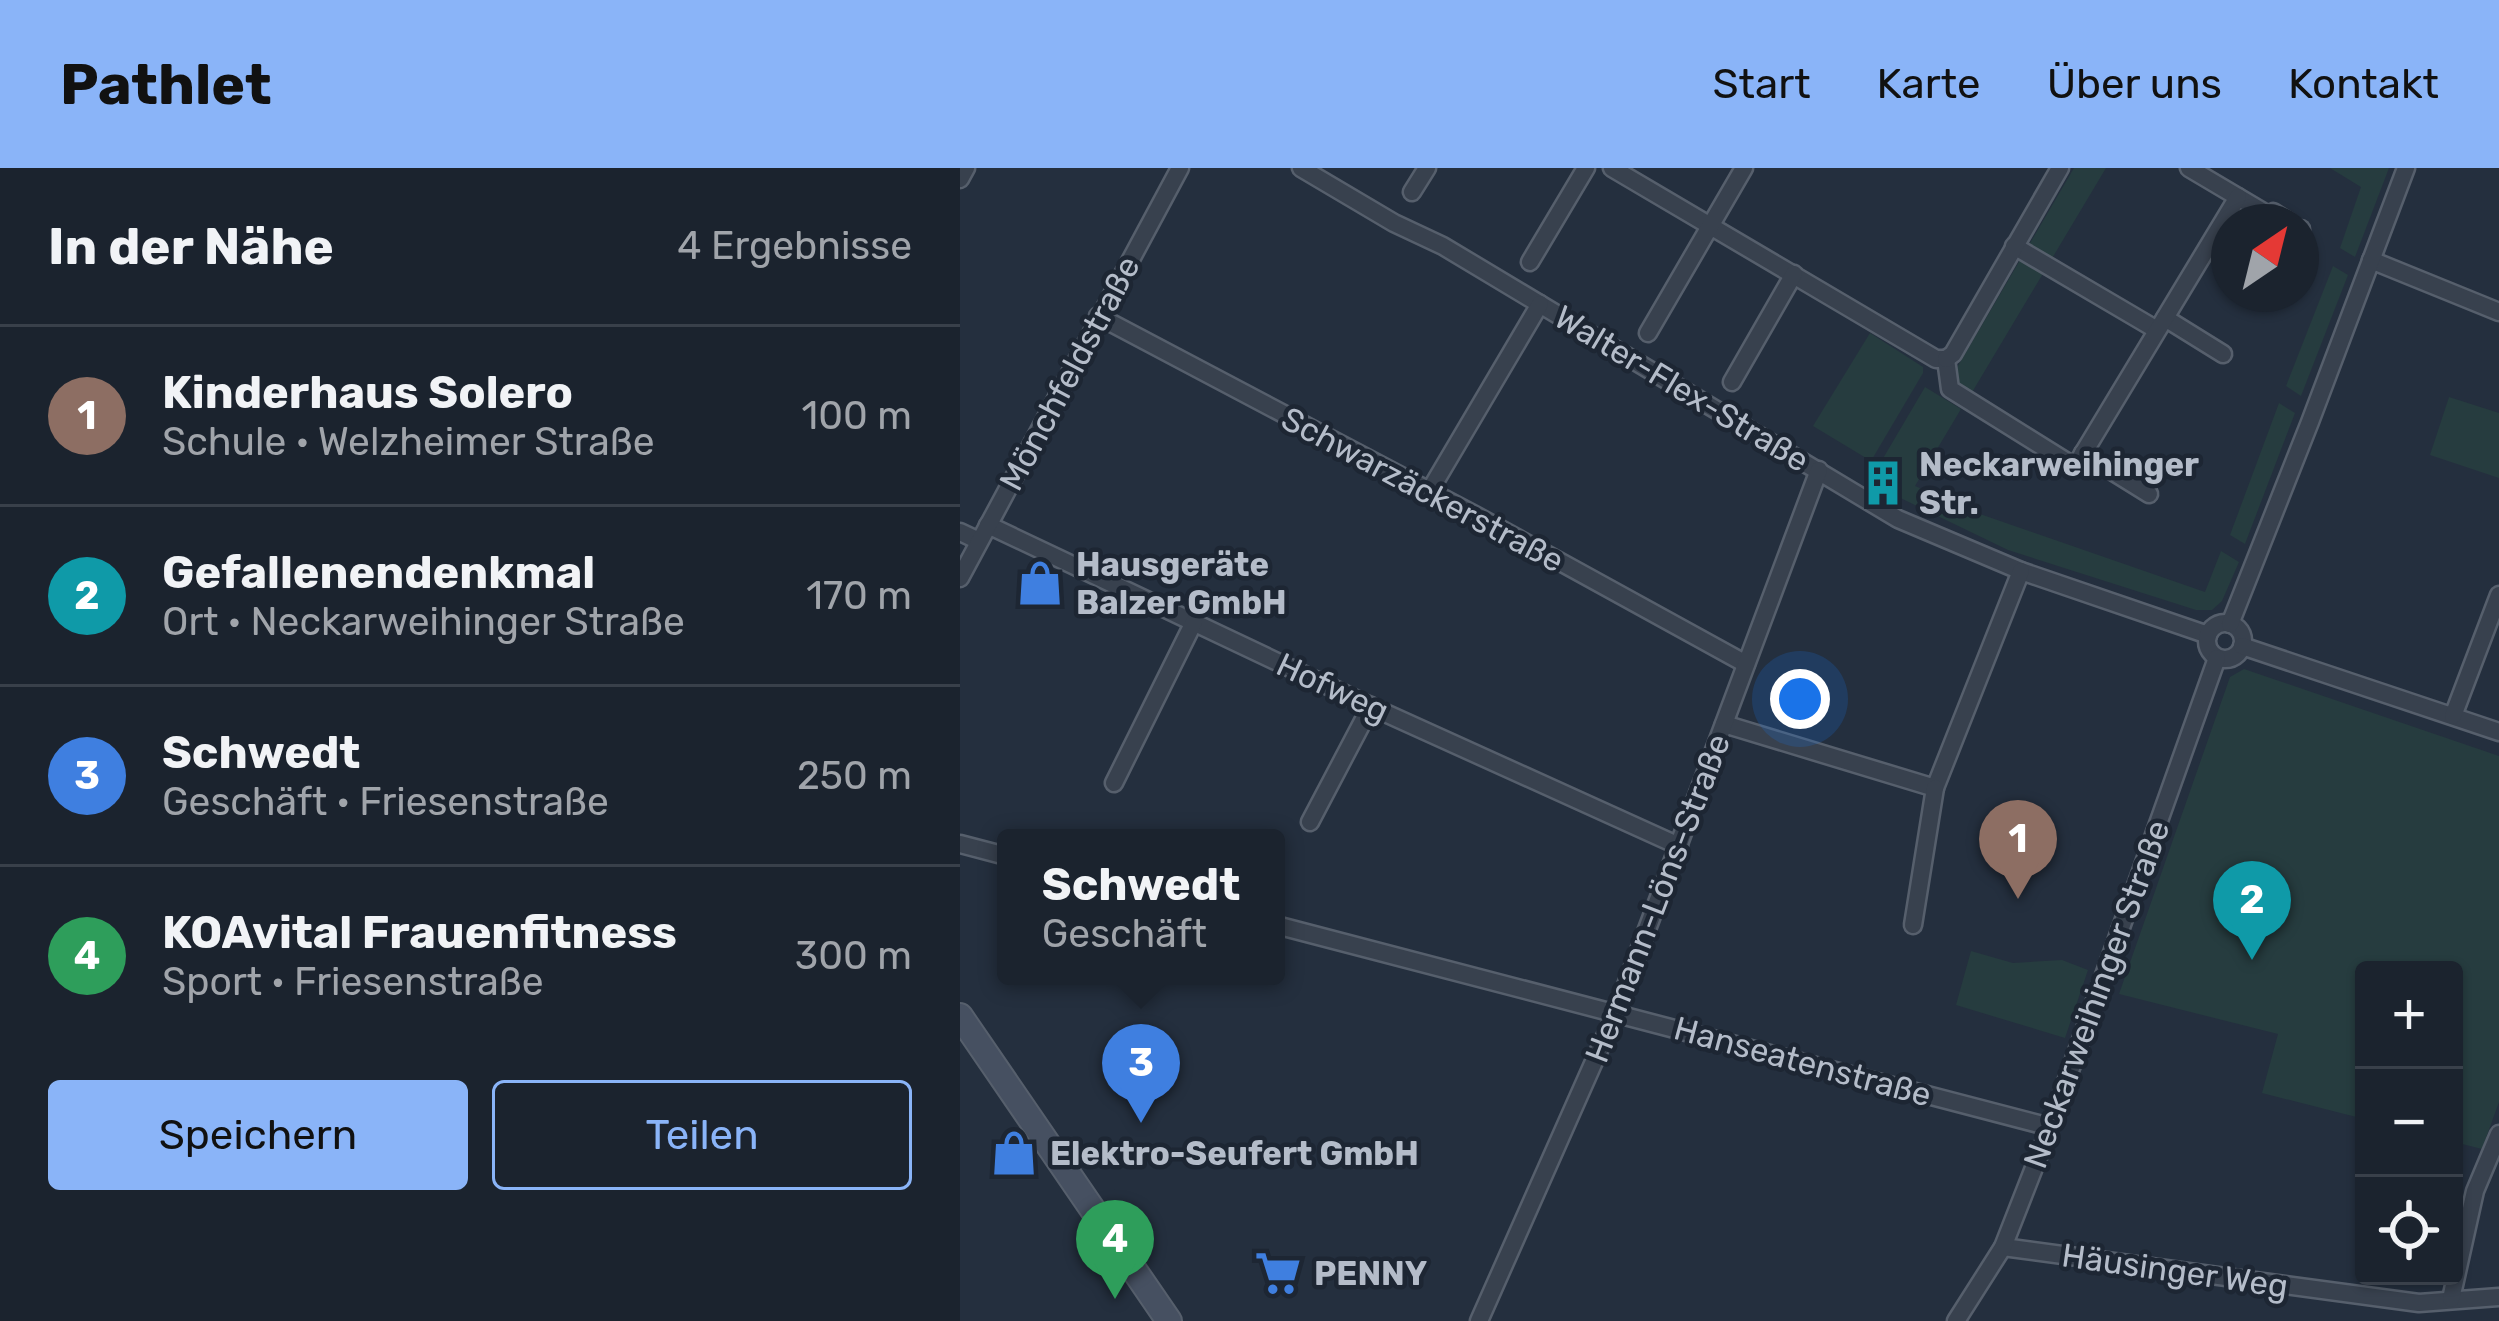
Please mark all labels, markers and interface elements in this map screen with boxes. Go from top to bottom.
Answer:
text: Pathlet [60,51,272,118]
text: Start [1712,59,1811,109]
text: Karte [1877,59,1981,109]
text: Über uns [2047,59,2222,109]
text: Kontakt [2288,59,2439,109]
north arrow [2211,204,2319,312]
text: In der Nähe [48,216,334,277]
text: 4 Ergebnisse [677,223,912,269]
street label: Mönchfeldstraße [991,249,1148,497]
street label: Walter-Flex-Straße [1548,297,1816,480]
text: Kinderhaus Solero [162,366,573,419]
text: 1 [77,393,97,439]
text: 100 m [802,393,912,439]
street label: Schwarzäckerstraße [1275,399,1571,580]
text: Schule · Welzheimer Straße [162,419,655,465]
place label: Neckarweihinger Str. [1919,445,2199,522]
building icon: Neckarweihinger Str. [1858,458,1908,508]
place label: Hausgeräte Balzer GmbH [1076,545,1287,622]
text: Gefallenendenkmal [162,546,595,599]
shop icon: Hausgeräte Balzer GmbH [1015,558,1065,608]
text: 2 [74,573,100,619]
text: 170 m [806,573,912,619]
text: Ort · Neckarweihinger Straße [162,599,685,645]
street label: Hofweg [1271,645,1395,730]
your location [1770,669,1830,729]
text: Schwedt [162,726,360,779]
street label: Hermann-Löns-Straße [1577,728,1738,1068]
text: 3 [74,753,100,799]
text: 250 m [797,753,912,799]
text: Geschäft · Friesenstraße [162,779,609,825]
pin: 1 [1979,800,2057,899]
street label: Neckarweihinger Straße [2015,815,2178,1174]
popup [997,829,1285,985]
text: Schwedt [1042,858,1240,911]
pin: 2 [2213,861,2291,960]
text: KOAvital Frauenfitness [162,906,677,959]
text: Geschäft [1042,911,1207,957]
text: 4 [74,933,100,979]
text: 300 m [795,933,912,979]
text: Sport · Friesenstraße [162,959,544,1005]
map controls [2355,961,2463,1285]
button: + [2355,961,2463,1069]
street label: Hanseatenstraße [1670,1008,1936,1115]
pin: 3 [1102,1024,1180,1123]
button: − [2355,1069,2463,1177]
button: Speichern [48,1080,468,1190]
button: Teilen [492,1080,912,1190]
shop icon: Elektro-Seufert GmbH [989,1128,1039,1178]
place label: Elektro-Seufert GmbH [1050,1134,1419,1173]
button: locate [2355,1177,2463,1285]
pin: 4 [1076,1200,1154,1299]
street label: Häusinger Weg [2059,1235,2290,1306]
supermarket icon: PENNY [1253,1248,1303,1298]
place label: PENNY [1314,1254,1427,1293]

